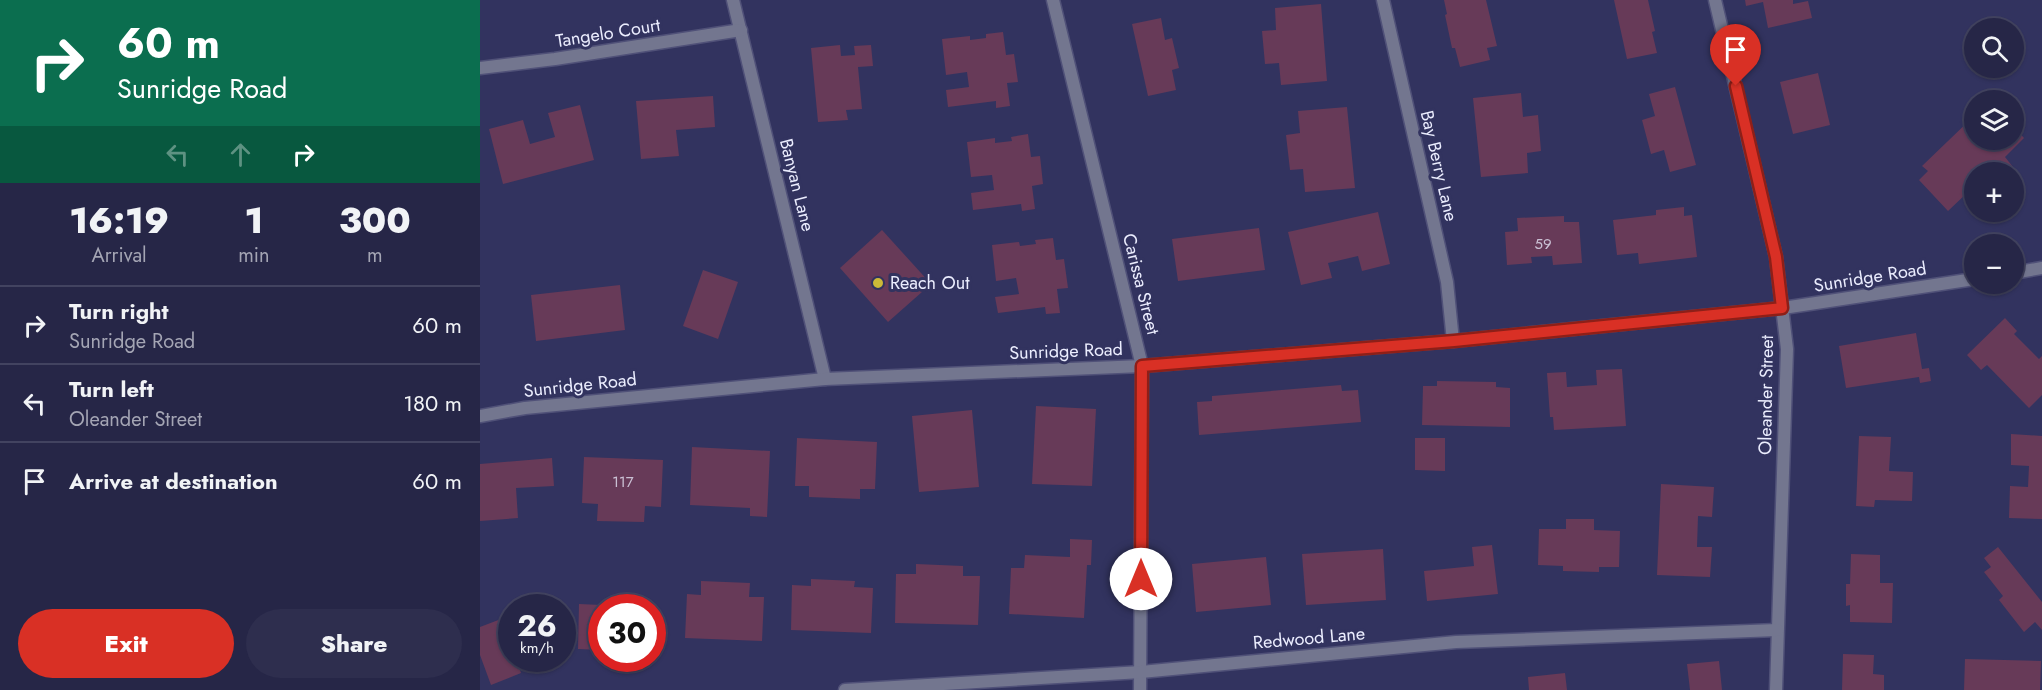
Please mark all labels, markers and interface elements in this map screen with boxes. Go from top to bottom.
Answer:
street label: Tangelo Court [554,12,663,54]
text: 60 m [117,13,220,74]
map controls [1964,18,2024,294]
button: search [1964,18,2024,78]
icon: right [18,24,96,102]
pin [1710,24,1761,86]
icon: arrive [1719,33,1752,66]
text: Sunridge Road [117,69,287,108]
button: layers [1964,90,2024,150]
street label: Bay Berry Lane [1414,108,1464,224]
street label: Banyan Lane [773,136,821,234]
icon: left [161,138,194,171]
icon: ahead [224,138,257,171]
icon: right [287,138,320,171]
button: + [1964,162,2024,222]
text: 16:19 [69,194,169,246]
text: 1 [244,194,263,246]
text: 300 [339,194,411,246]
street label: Carissa Street [1116,231,1166,338]
house number: 59 [1534,233,1552,255]
button: − [1964,234,2024,294]
text: Arrival [92,241,147,270]
text: min [238,241,270,270]
text: m [367,241,383,270]
street label: Sunridge Road [1812,255,1928,299]
place label: Reach Out [890,270,970,296]
marker: Reach Out [871,276,885,290]
text: Turn right [69,295,169,327]
icon: right [18,309,51,342]
text: 60 m [412,309,462,341]
text: Sunridge Road [69,327,195,356]
street label: Oleander Street [1752,334,1780,455]
street label: Sunridge Road [1009,336,1123,366]
street label: Sunridge Road [522,366,638,404]
text: Turn left [69,373,154,405]
icon: left [18,387,51,420]
text: 180 m [403,387,462,419]
text: Oleander Street [69,405,202,434]
icon: arrive [18,465,51,498]
text: Arrive at destination [69,465,278,497]
text: 60 m [412,465,462,497]
house number: 117 [612,471,634,493]
position arrow [1109,547,1173,611]
speed limit sign: 30 [588,594,666,672]
text: 26 [517,604,557,647]
button: Exit [18,609,234,678]
button: Share [246,609,462,678]
street label: Redwood Lane [1252,620,1366,656]
text: km/h [520,637,554,659]

